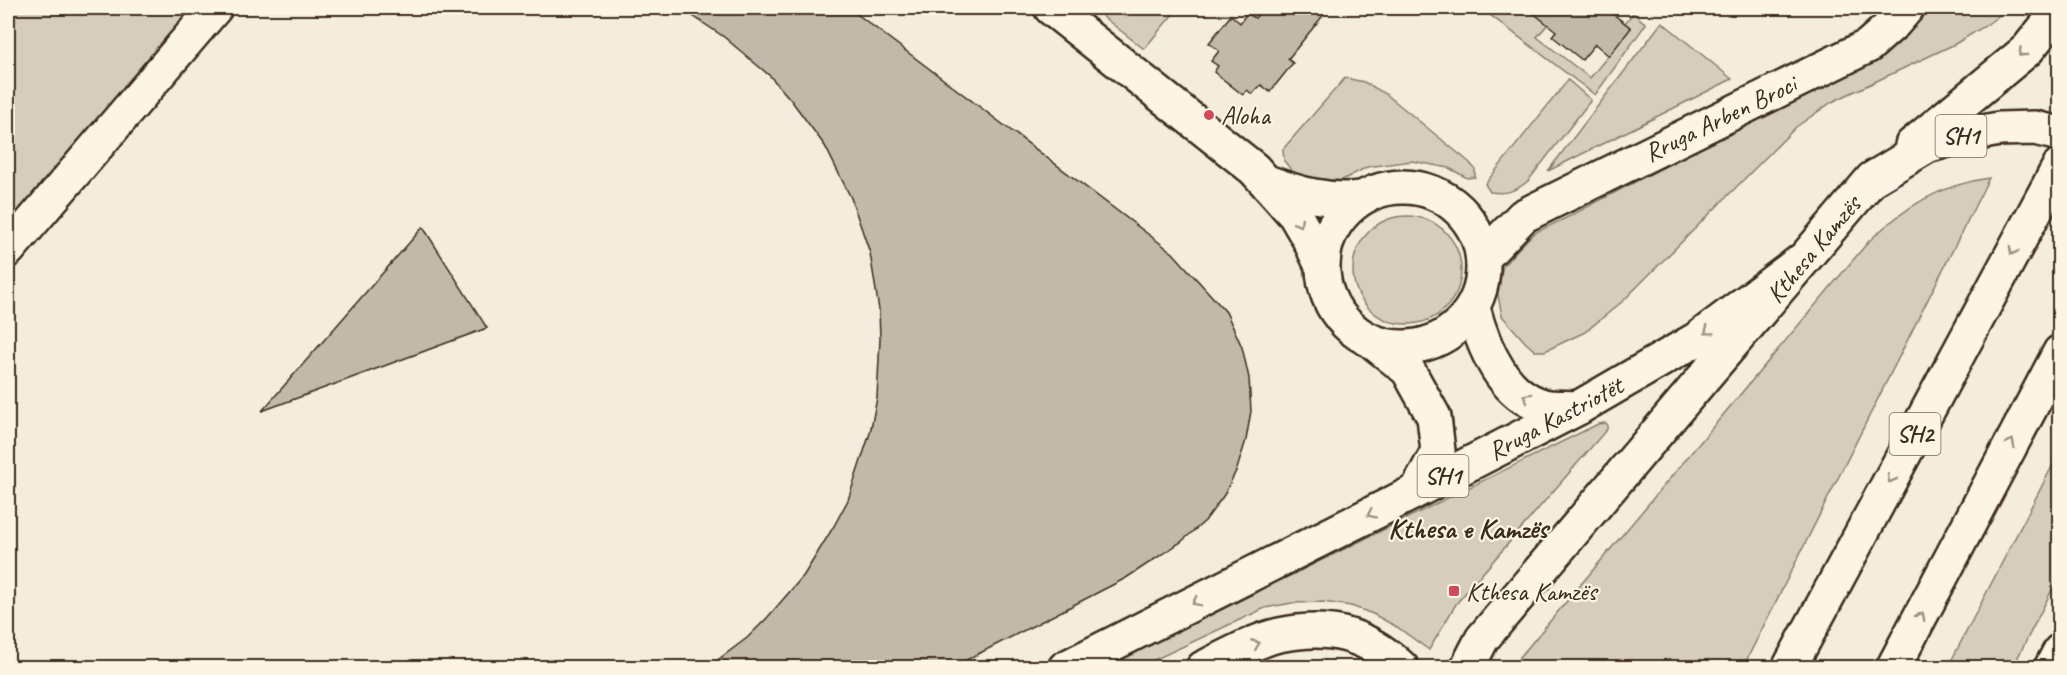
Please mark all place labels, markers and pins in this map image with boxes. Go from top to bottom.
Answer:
place label: Aloha [1221,99,1271,132]
marker: Aloha [1202,108,1216,122]
place label: Kthesa Kamzës [1466,575,1598,608]
marker: Kthesa Kamzës [1447,584,1461,598]

